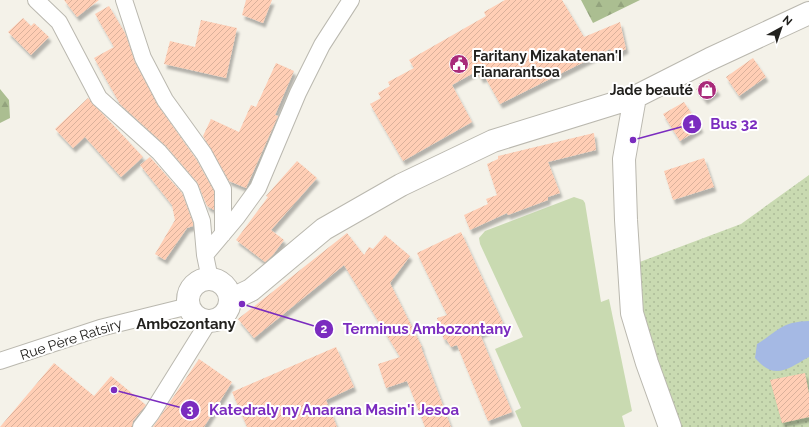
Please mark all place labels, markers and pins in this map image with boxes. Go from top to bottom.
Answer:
place label: Faritany Mizakatenan'I Fianarantsoa [473,48,622,80]
public building icon: Faritany Mizakatenan'I Fianarantsoa [448,53,470,75]
shop icon: Jade beauté [696,79,718,101]
place label: Jade beauté [610,82,694,98]
callout: Bus 32 [682,111,766,138]
callout: Terminus Ambozontany [314,315,519,342]
callout: Katedraly ny Anarana Masin'i Jesoa [180,397,468,424]

